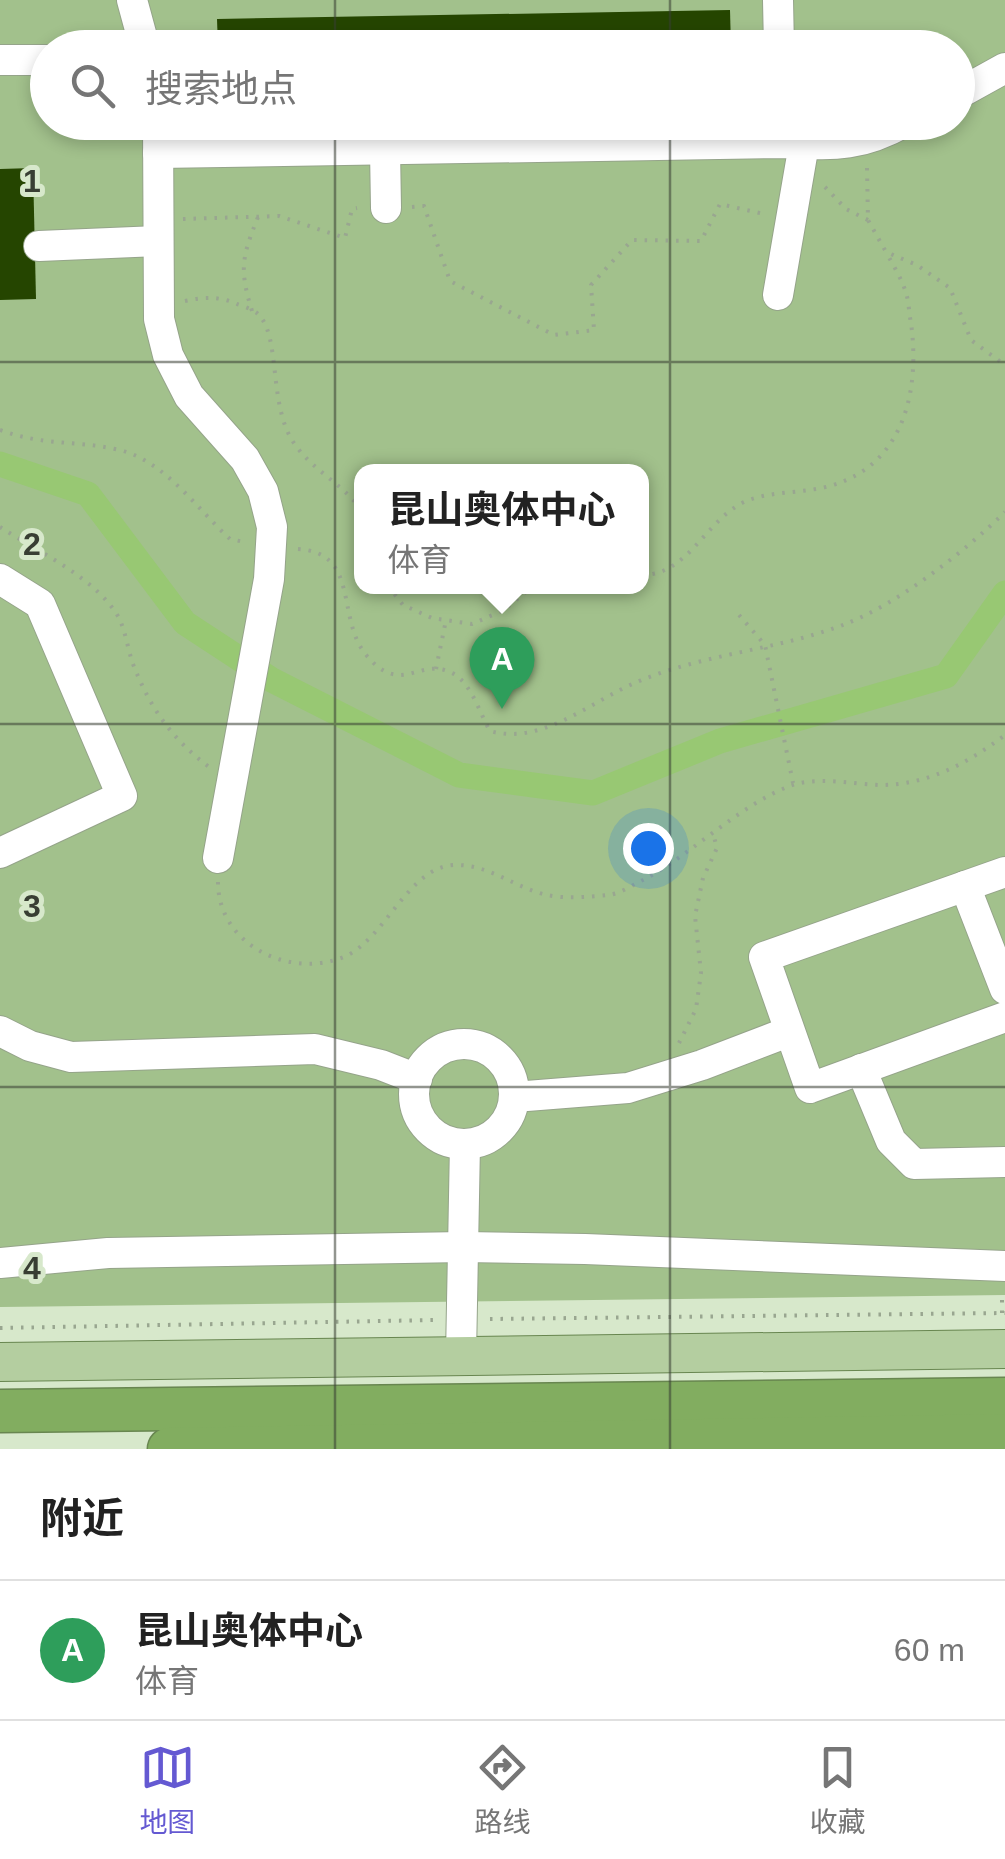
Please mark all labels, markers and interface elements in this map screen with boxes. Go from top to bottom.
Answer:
search box [30,30,975,140]
icon: search [65,58,120,113]
text: 搜索地点 [145,68,297,110]
text: 1 [23,163,41,199]
popup [354,464,649,594]
text: 昆山奥体中心 [387,489,616,531]
text: 2 [23,526,41,562]
text: 体育 [387,542,452,578]
pin: A [470,626,534,709]
your location [623,823,674,874]
text: 3 [23,888,41,924]
text: 4 [23,1250,41,1286]
text: 附近 [40,1495,124,1542]
text: 昆山奥体中心 [135,1610,363,1652]
text: A [61,1632,84,1668]
text: 60 m [894,1632,965,1668]
text: 体育 [135,1663,199,1699]
tab: 地图 [139,1740,196,1840]
tab: 路线 [474,1740,531,1840]
tab: 收藏 [809,1740,866,1840]

